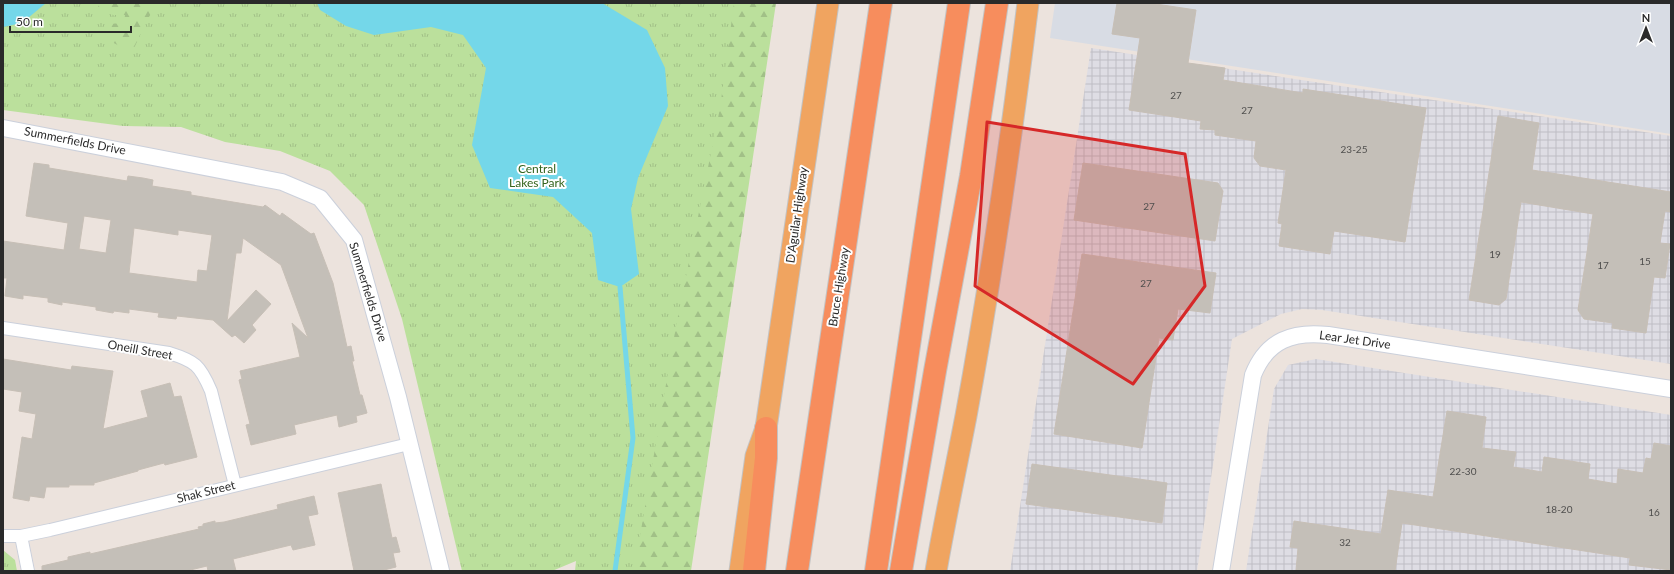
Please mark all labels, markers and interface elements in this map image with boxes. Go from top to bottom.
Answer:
scale bar [10,8,131,34]
north arrow [1626,8,1666,48]
text: N [1642,11,1650,24]
text: 50 m [16,14,43,29]
house number: 27 [1170,89,1182,101]
house number: 27 [1241,104,1253,116]
street label: Summerfields Drive [23,123,127,158]
house number: 23-25 [1341,143,1368,155]
park label: Central Lakes Park [509,161,566,190]
street label: D'Aguilar Highway [782,165,811,264]
house number: 27 [1143,200,1155,212]
street label: Summerfields Drive [346,240,391,343]
street label: Bruce Highway [825,245,852,328]
house number: 19 [1489,248,1501,260]
house number: 15 [1639,255,1651,267]
house number: 17 [1597,259,1609,271]
house number: 27 [1140,277,1152,289]
street label: Lear Jet Drive [1318,327,1392,352]
street label: Oneill Street [106,336,174,363]
house number: 22-30 [1450,465,1477,477]
street label: Shak Street [175,477,237,506]
house number: 18-20 [1546,503,1573,515]
house number: 16 [1648,506,1660,518]
house number: 32 [1339,536,1351,548]

